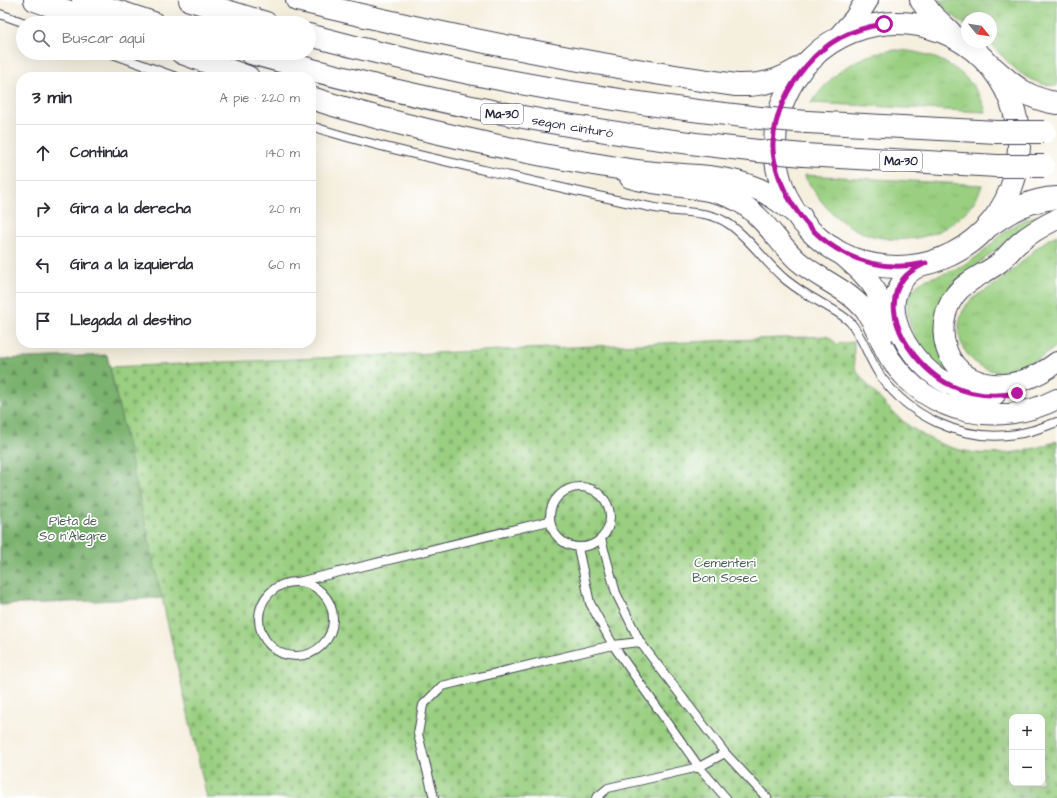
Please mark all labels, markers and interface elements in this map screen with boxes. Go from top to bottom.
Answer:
north arrow [961,12,997,48]
route start [875,15,893,33]
search box [16,16,316,60]
icon: search [30,27,52,49]
text: Buscar aquí [62,28,144,49]
text: 3 min [32,86,72,110]
text: A pie · 220 m [220,89,300,107]
road number: Ma-30 [481,104,523,124]
street label: segon cinturó [530,111,615,142]
icon: ahead [32,142,54,164]
text: Continúa [70,142,128,163]
text: 140 m [266,144,300,162]
road number: Ma-30 [880,151,922,171]
icon: right [32,198,54,220]
text: Gira a la derecha [70,198,191,219]
text: 20 m [269,200,300,218]
icon: left [32,254,54,276]
text: Gira a la izquierda [70,254,193,275]
text: 60 m [268,256,300,274]
icon: arrive [32,310,54,332]
text: Llegada al destino [70,310,191,331]
route end [1008,384,1026,402]
park label: Pleta de So n'Alegre [39,512,107,546]
park label: Cementeri Bon Sosec [692,554,758,587]
map controls [1009,714,1045,786]
button: + [1009,714,1045,750]
button: − [1009,750,1045,786]

